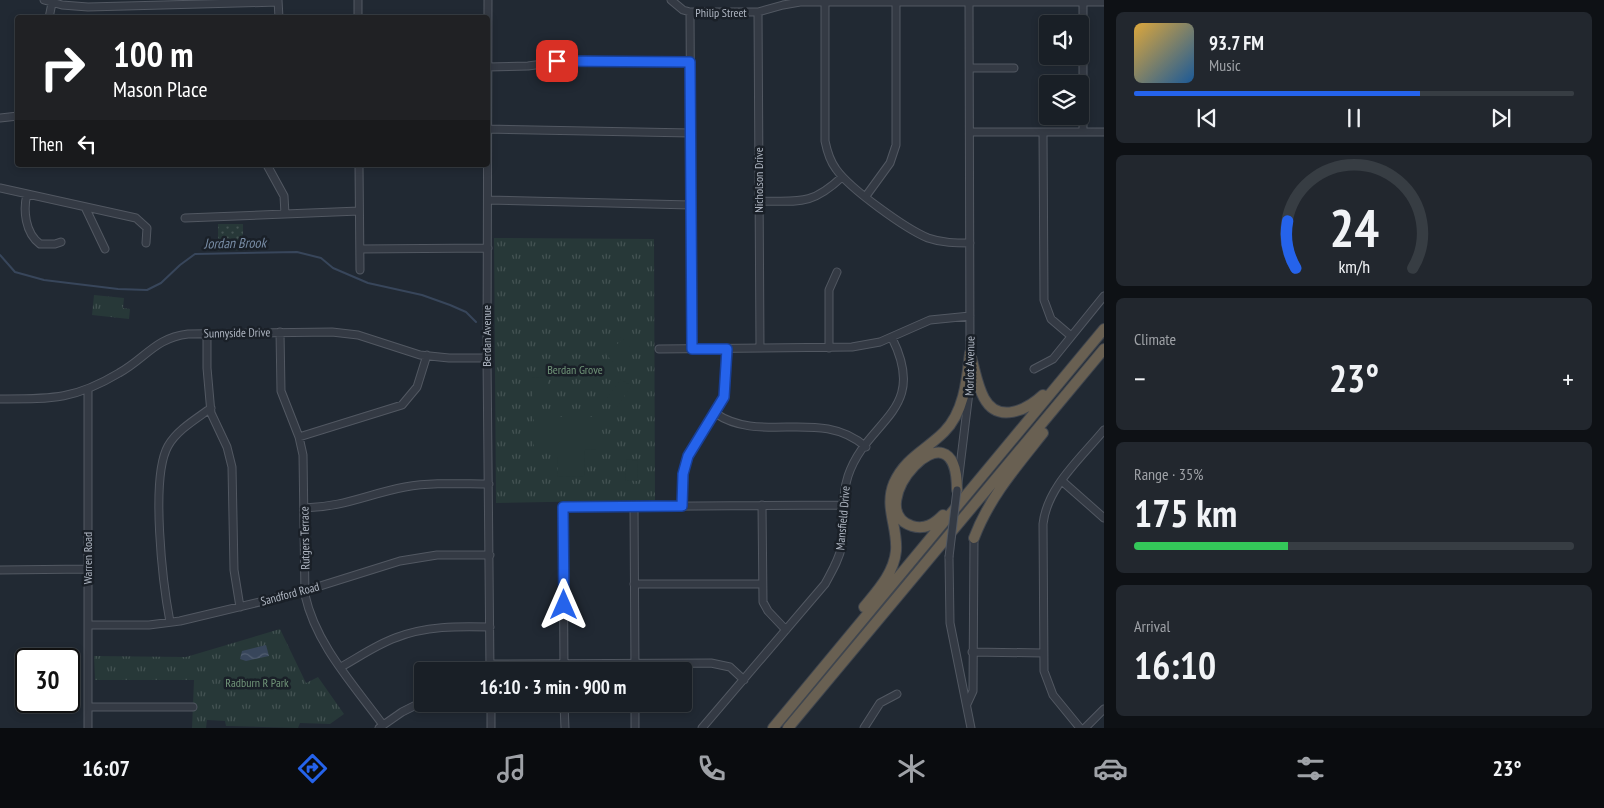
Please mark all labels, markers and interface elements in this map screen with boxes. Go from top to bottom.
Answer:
street label: Philip Street [695,5,747,20]
map controls [1039,15,1089,125]
button: sound [1039,15,1089,65]
text: 100 m [113,31,194,77]
text: 93.7 FM [1209,31,1264,55]
icon: right [30,35,95,100]
pin [536,40,578,82]
icon: arrive [543,47,571,75]
text: Music [1209,55,1241,75]
text: Mason Place [113,75,207,103]
button: layers [1039,75,1089,125]
icon: previous [1193,104,1221,132]
icon: pause [1340,104,1368,132]
icon: next [1487,104,1515,132]
icon: left [73,130,101,158]
text: Then [30,132,63,156]
street label: Nicholson Drive [751,147,766,213]
text: 24 [1329,194,1379,261]
water label: Jordan Brook [203,233,268,253]
text: km/h [1338,255,1370,278]
street label: Berdan Avenue [479,305,494,367]
street label: Sunnyside Drive [204,324,270,341]
text: Climate [1134,329,1176,349]
street label: Morlot Avenue [961,336,978,396]
text: 23° [1329,353,1379,402]
text: − [1134,360,1146,397]
text: + [1562,360,1574,397]
park label: Berdan Grove [547,362,603,377]
text: Range · 35% [1134,464,1203,484]
street label: Mansfield Drive [832,485,853,551]
text: 175 km [1134,488,1237,537]
street label: Rutgers Terrace [296,506,313,570]
street label: Warren Road [80,532,95,584]
street label: Sandford Road [259,578,321,609]
position arrow [537,578,589,630]
text: Arrival [1134,616,1170,636]
text: 16:10 [1134,640,1216,689]
speed limit sign: 30 [15,648,80,713]
park label: Radburn R Park [225,675,289,690]
text: 16:10 · 3 min · 900 m [480,675,626,699]
icon: directions [295,751,330,786]
icon: music [494,751,529,786]
icon: phone [694,751,729,786]
icon: climate [894,751,929,786]
icon: car [1093,751,1128,786]
icon: filters [1293,751,1328,786]
text: 16:07 [82,754,130,782]
text: 23° [1493,754,1522,782]

